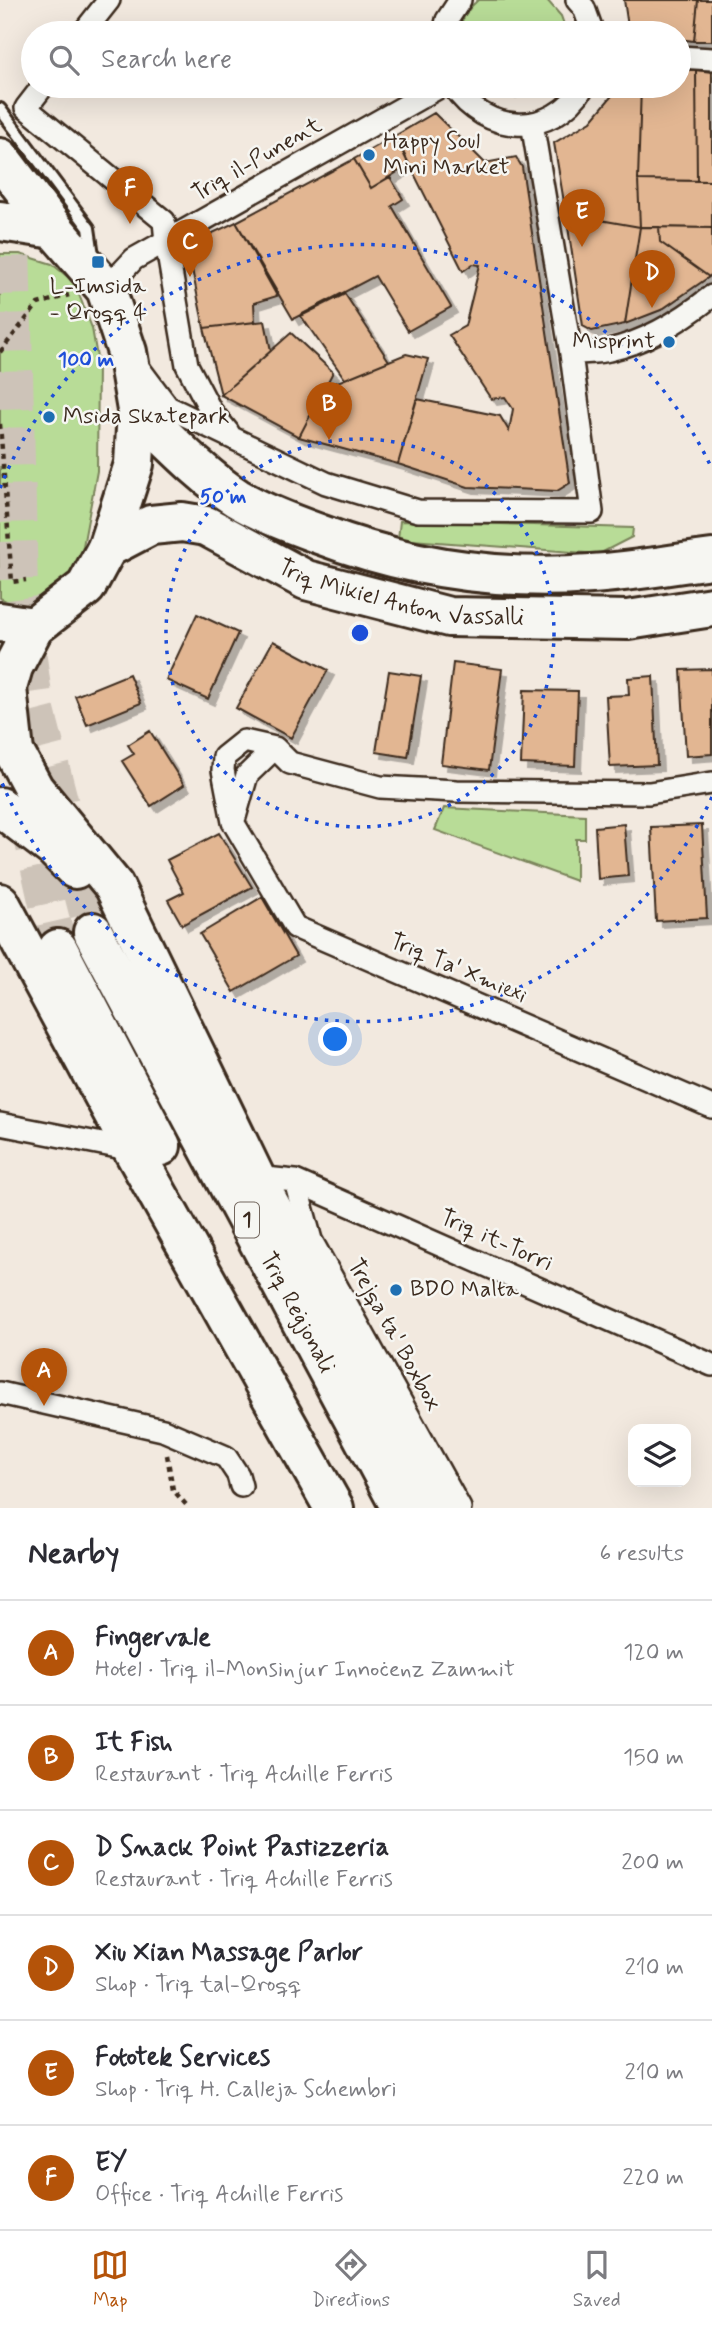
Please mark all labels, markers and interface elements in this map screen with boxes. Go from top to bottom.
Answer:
search box [21,21,691,98]
icon: search [45,41,83,79]
text: Search here [101,43,232,77]
street label: Triq il-Punent [187,110,328,209]
place label: Happy Soul Mini Market [383,127,510,183]
marker: Happy Soul Mini Market [361,147,377,163]
pin: F [107,166,153,224]
pin: E [559,189,605,247]
pin: C [167,219,213,277]
pin: D [629,250,675,308]
marker: L-Imsida - Qroqq 4 [90,254,106,270]
place label: L-Imsida - Qroqq 4 [49,272,147,328]
place label: Misprint [572,327,655,357]
marker: Misprint [661,334,677,350]
text: 100 m [58,346,114,374]
pin: B [306,382,352,440]
place label: Msida Skatepark [63,402,229,432]
marker: Msida Skatepark [41,409,57,425]
text: 50 m [200,483,247,511]
street label: Triq Mikiel Anton Vassalli [272,552,524,633]
centre of rings [348,621,372,645]
street label: Triq Ta' Xmiexi [385,927,531,1011]
your location [318,1022,352,1056]
road number: 1 [235,1202,259,1238]
street label: Triq it-Torri [435,1203,557,1279]
street label: Triq Reġjonali [252,1247,341,1379]
street label: Trejqa ta' Boxbox [340,1254,448,1416]
place label: BDO Malta [410,1275,519,1305]
marker: BDO Malta [388,1282,404,1298]
pin: A [21,1348,67,1406]
map controls [628,1424,691,1487]
button: layers [628,1424,691,1487]
text: Nearby [28,1534,119,1573]
text: 6 results [600,1539,684,1569]
text: Fingervale [95,1621,211,1655]
text: A [43,1638,59,1668]
text: 120 m [623,1638,684,1668]
text: Hotel · Triq il-Monsinjur Innoċenz Zammit [95,1655,515,1685]
text: It Fish [95,1726,173,1760]
text: B [44,1743,58,1773]
text: 150 m [623,1743,684,1773]
text: Restaurant · Triq Achille Ferris [95,1760,393,1790]
text: D Snack Point Pastizzeria [95,1831,389,1865]
text: C [43,1848,59,1878]
text: 200 m [621,1848,684,1878]
text: Restaurant · Triq Achille Ferris [95,1865,393,1895]
text: Xiu Xian Massage Parlor [95,1936,363,1970]
text: D [43,1953,59,1983]
text: 210 m [624,1953,684,1983]
text: Shop · Triq tal-Qroqq [95,1970,301,2000]
text: Fototek Services [95,2041,270,2075]
text: E [44,2058,58,2088]
text: 210 m [624,2058,684,2088]
text: Shop · Triq H. Calleja Schembri [95,2075,397,2105]
text: EY [95,2146,127,2180]
text: F [45,2163,57,2193]
text: 220 m [622,2163,684,2193]
text: Office · Triq Achille Ferris [95,2180,343,2210]
tab: Map [91,2246,129,2313]
tab: Directions [312,2246,390,2313]
tab: Saved [573,2246,621,2313]

